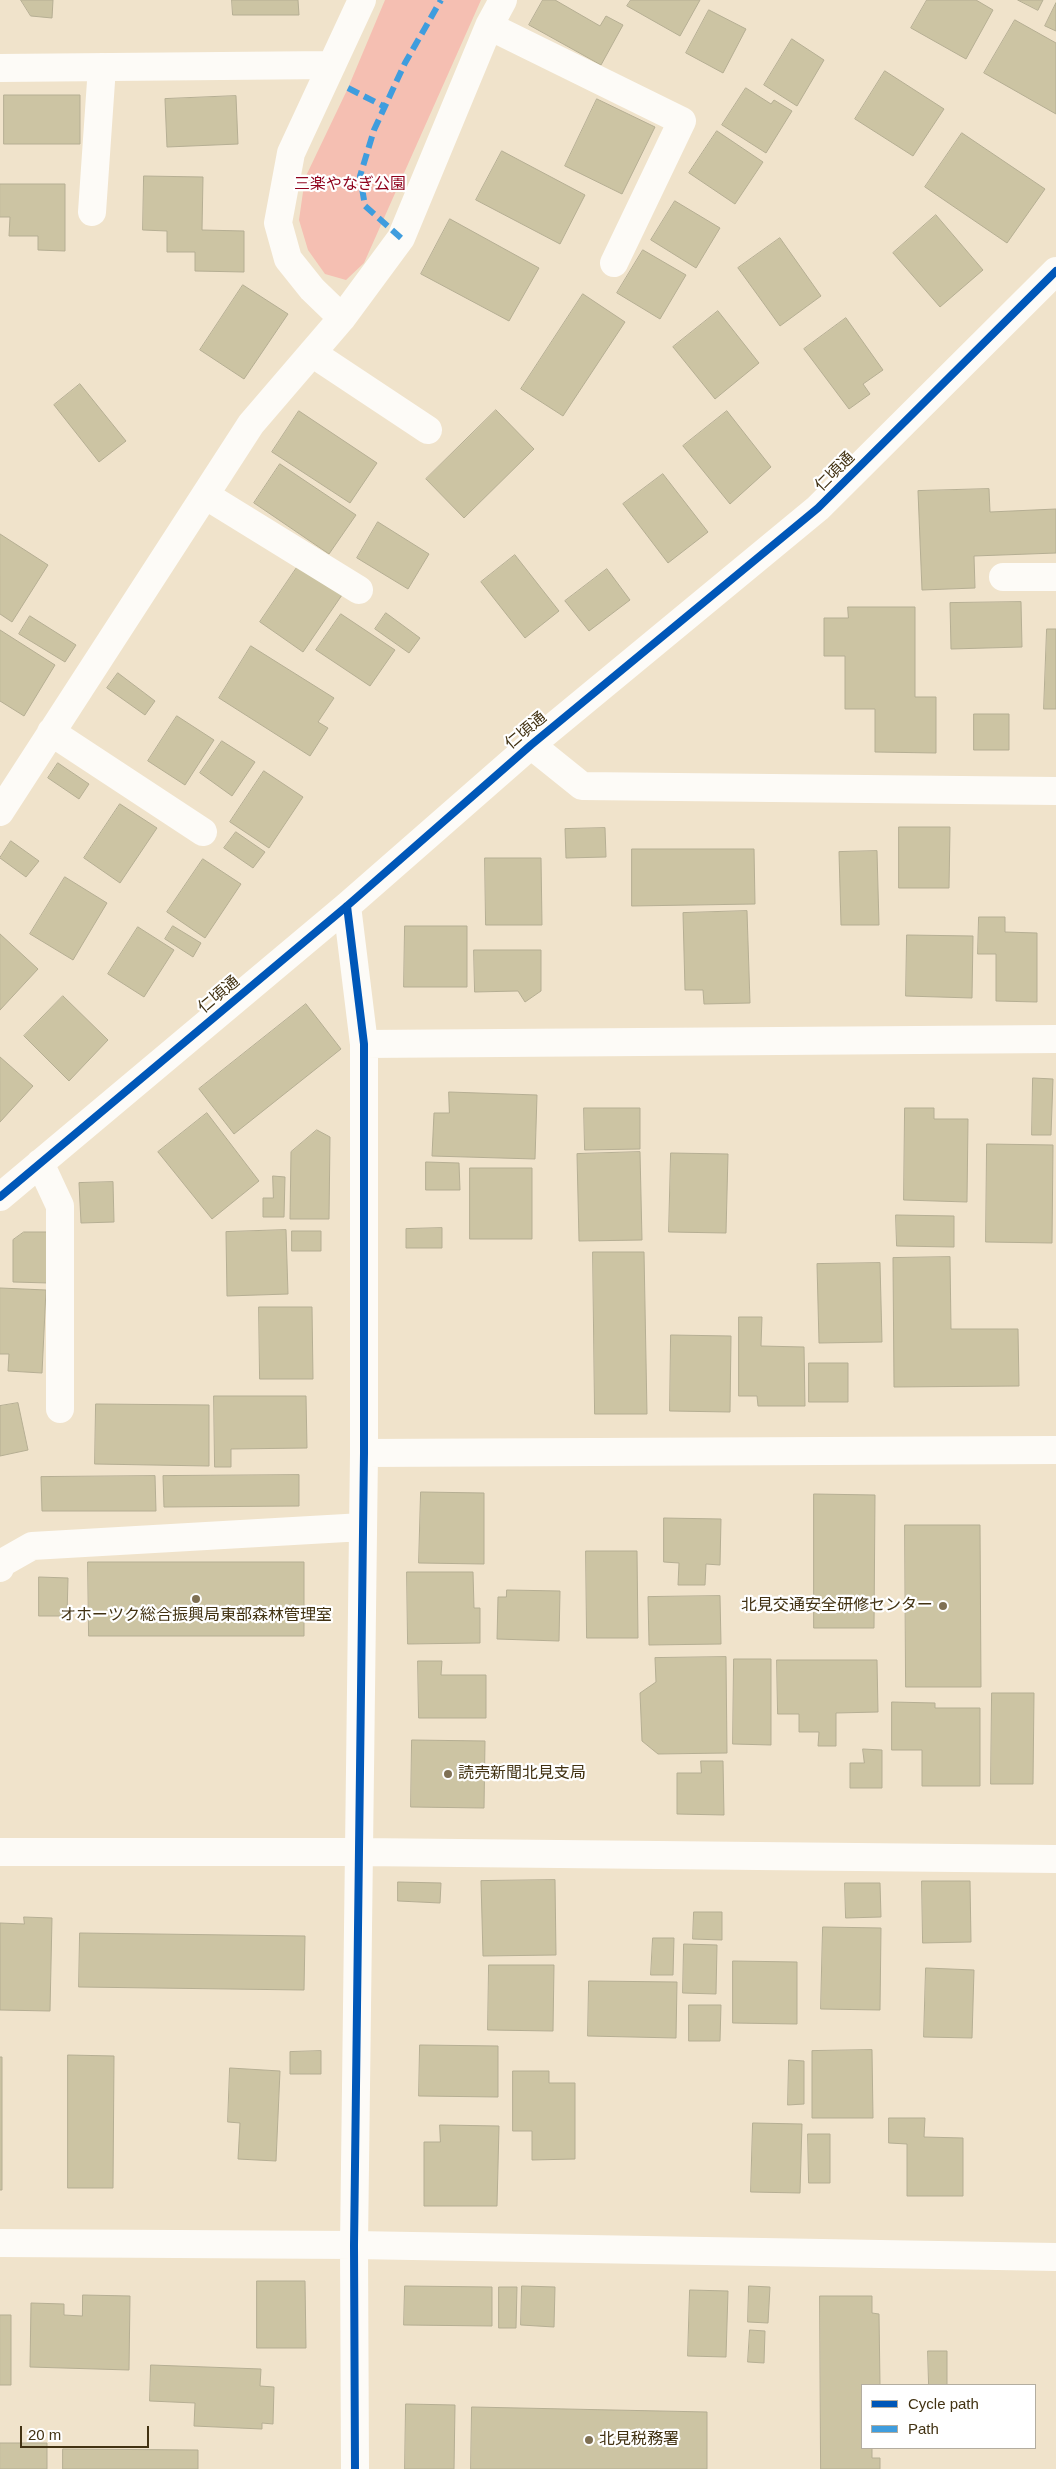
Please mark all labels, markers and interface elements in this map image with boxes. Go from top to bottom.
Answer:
park label: 三楽やなぎ公園 [294,175,406,195]
street label: 仁頃通 [811,448,859,496]
street label: 仁頃通 [501,708,551,754]
street label: 仁頃通 [194,972,244,1018]
marker: オホーツク総合振興局東部森林管理室 [190,1593,202,1605]
place label: 北見交通安全研修センター [741,1596,933,1616]
marker: 北見交通安全研修センター [937,1600,949,1612]
place label: オホーツク総合振興局東部森林管理室 [60,1606,332,1626]
place label: 読売新聞北見支局 [458,1764,586,1784]
marker: 読売新聞北見支局 [442,1768,454,1780]
legend [861,2384,1036,2449]
text: Cycle path [908,2395,979,2412]
scale bar [22,2416,151,2448]
text: Path [908,2420,939,2437]
text: 20 m [28,2426,61,2443]
place label: 北見税務署 [599,2430,679,2450]
marker: 北見税務署 [583,2434,595,2446]

